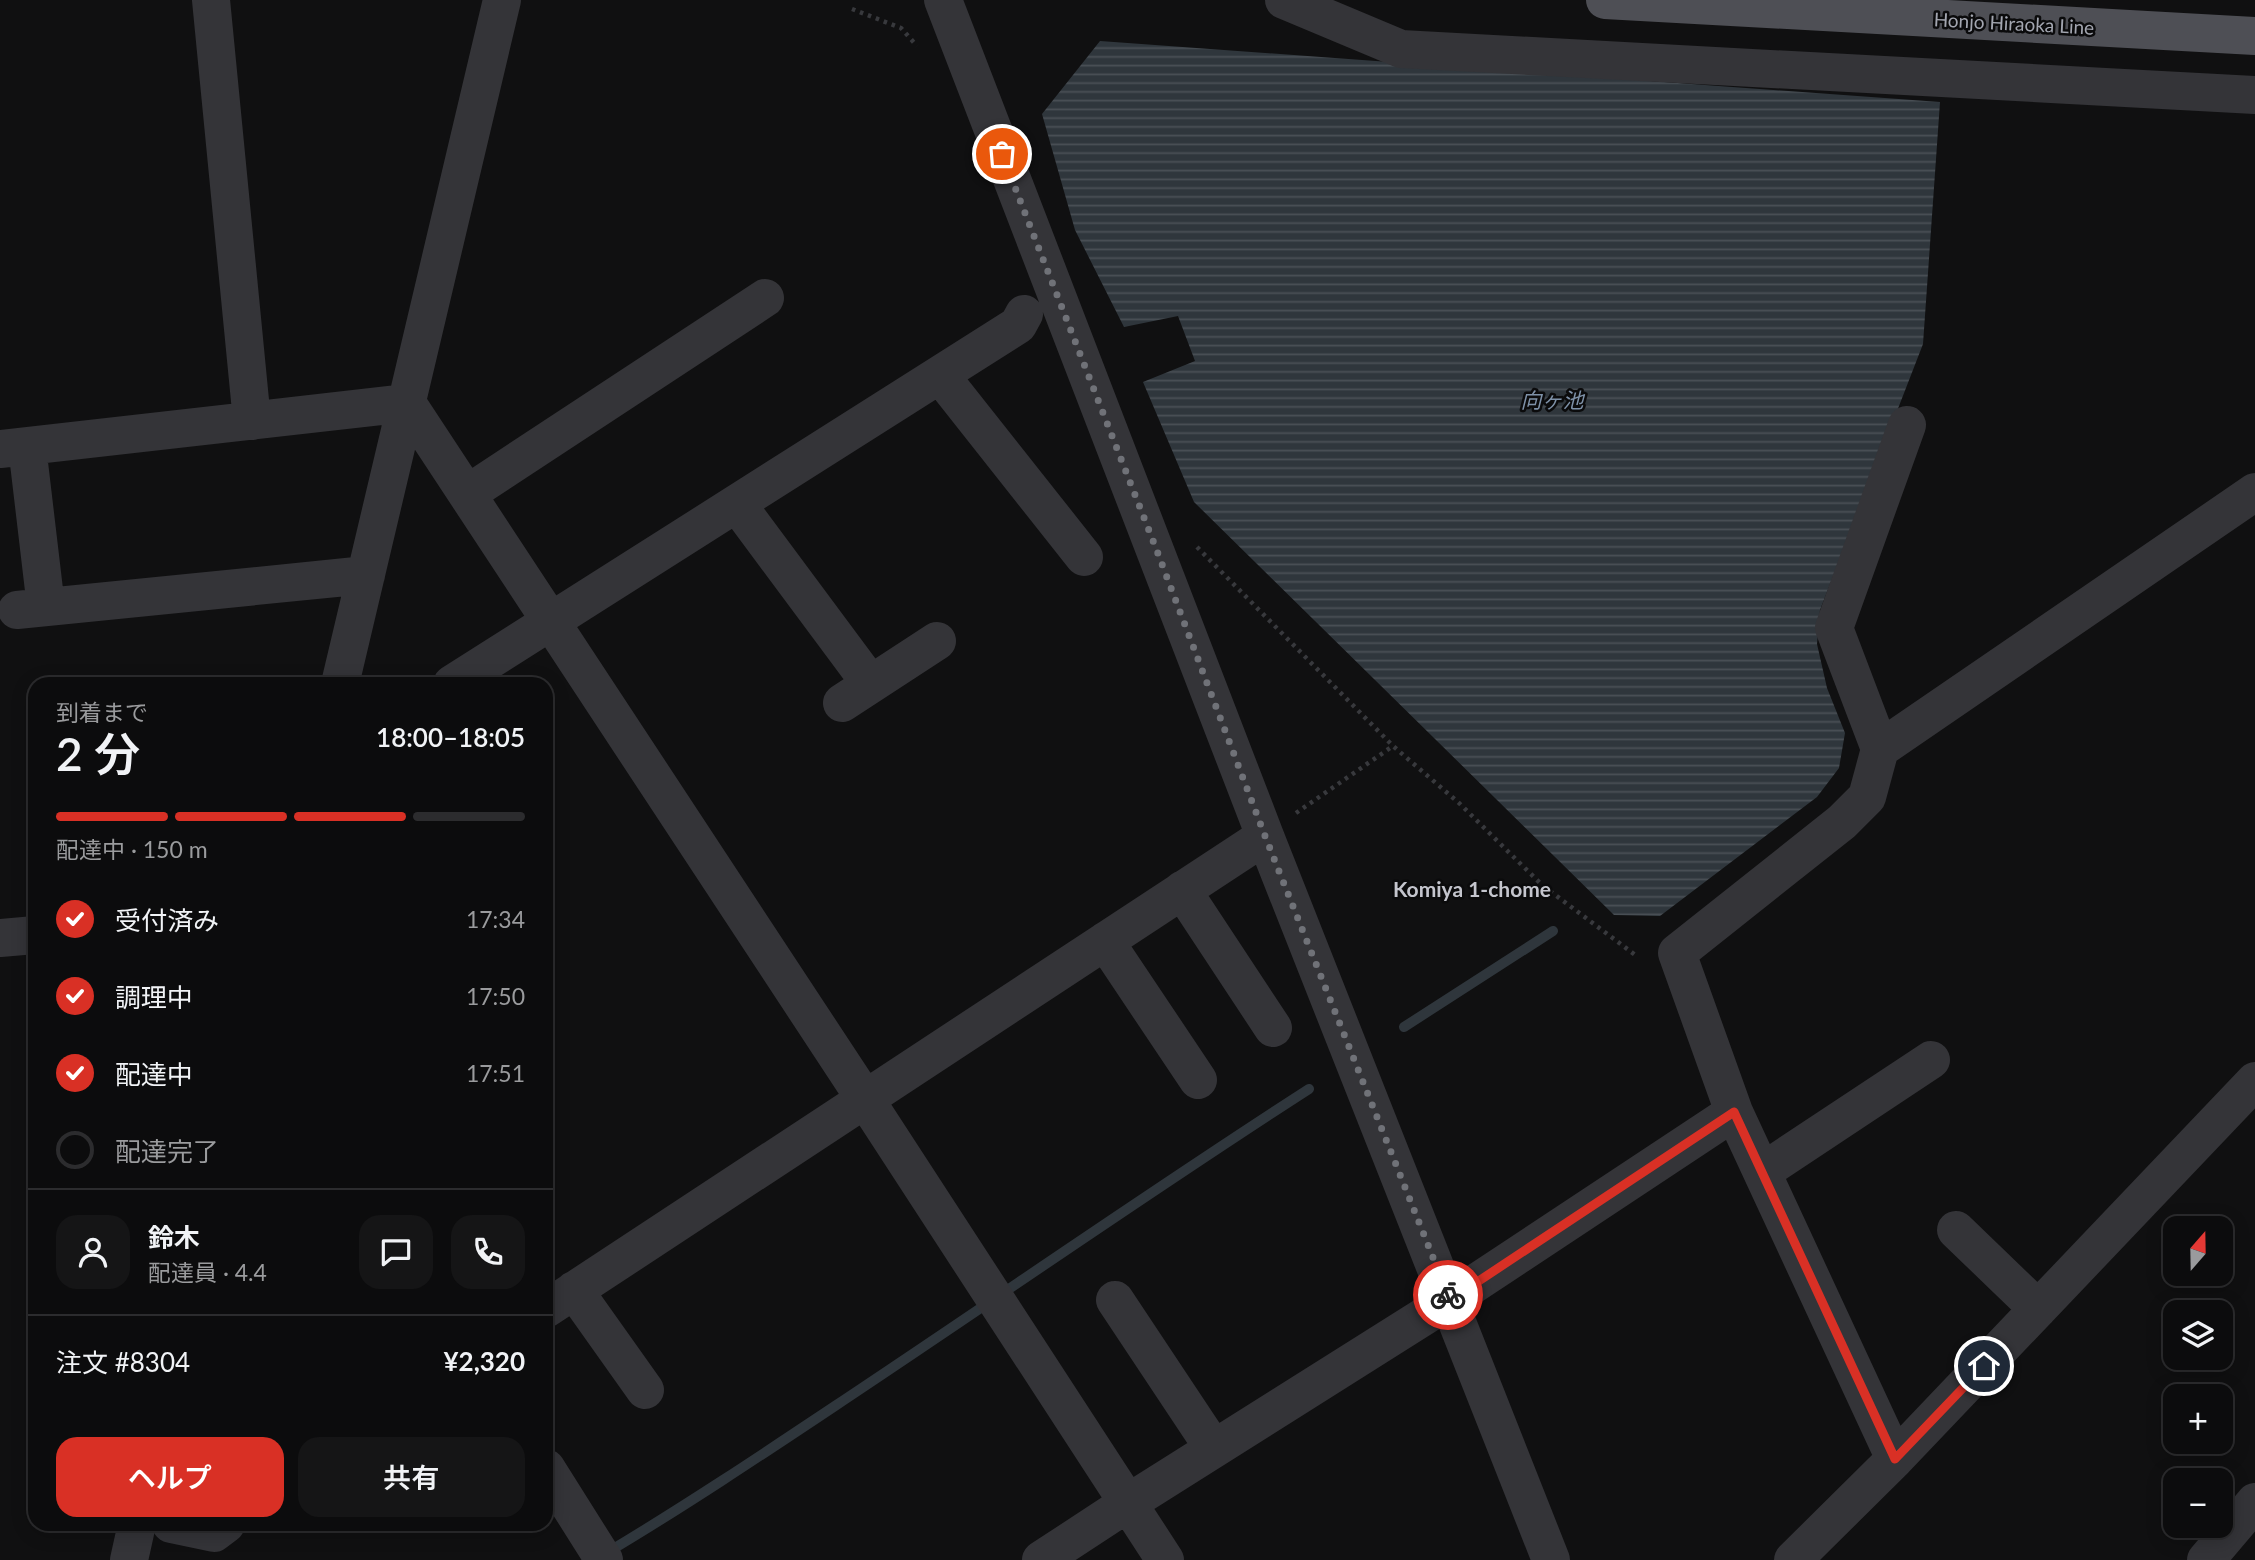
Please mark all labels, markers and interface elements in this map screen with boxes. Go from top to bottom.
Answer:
street label: Honjo Hiraoka Line [1933,7,2095,39]
pin [972,124,1032,184]
icon: bag [983,135,1021,173]
water label: 向ヶ池 [1521,387,1585,412]
text: 到着まで [56,698,148,726]
text: 18:00–18:05 [376,721,525,753]
text: 2 分 [56,726,140,781]
text: 配達中 · 150 m [56,835,208,863]
district label: Komiya 1-chome [1393,876,1551,901]
icon: check [56,900,94,938]
text: 受付済み [115,904,219,936]
text: 17:34 [466,905,525,933]
icon: check [56,977,94,1015]
text: 調理中 [115,981,193,1013]
text: 17:50 [466,982,525,1010]
icon: check [56,1054,94,1092]
text: 配達中 [115,1058,193,1090]
text: 17:51 [466,1059,525,1087]
text: 配達完了 [115,1135,219,1167]
button: person [56,1215,130,1289]
button: chat [359,1215,433,1289]
button: phone [451,1215,525,1289]
north arrow [2163,1216,2233,1286]
map controls [2163,1216,2233,1538]
text: 鈴木 [148,1221,200,1253]
text: 配達員 · 4.4 [148,1258,267,1286]
courier [1413,1260,1483,1330]
icon: bike [1429,1276,1467,1314]
button: layers [2163,1300,2233,1370]
pin [1954,1336,2014,1396]
text: ¥2,320 [444,1345,525,1377]
text: 注文 #8304 [56,1346,190,1378]
icon: home [1965,1347,2003,1385]
button: + [2163,1384,2233,1454]
button: ヘルプ [56,1437,284,1517]
button: 共有 [298,1437,525,1517]
button: − [2163,1468,2233,1538]

